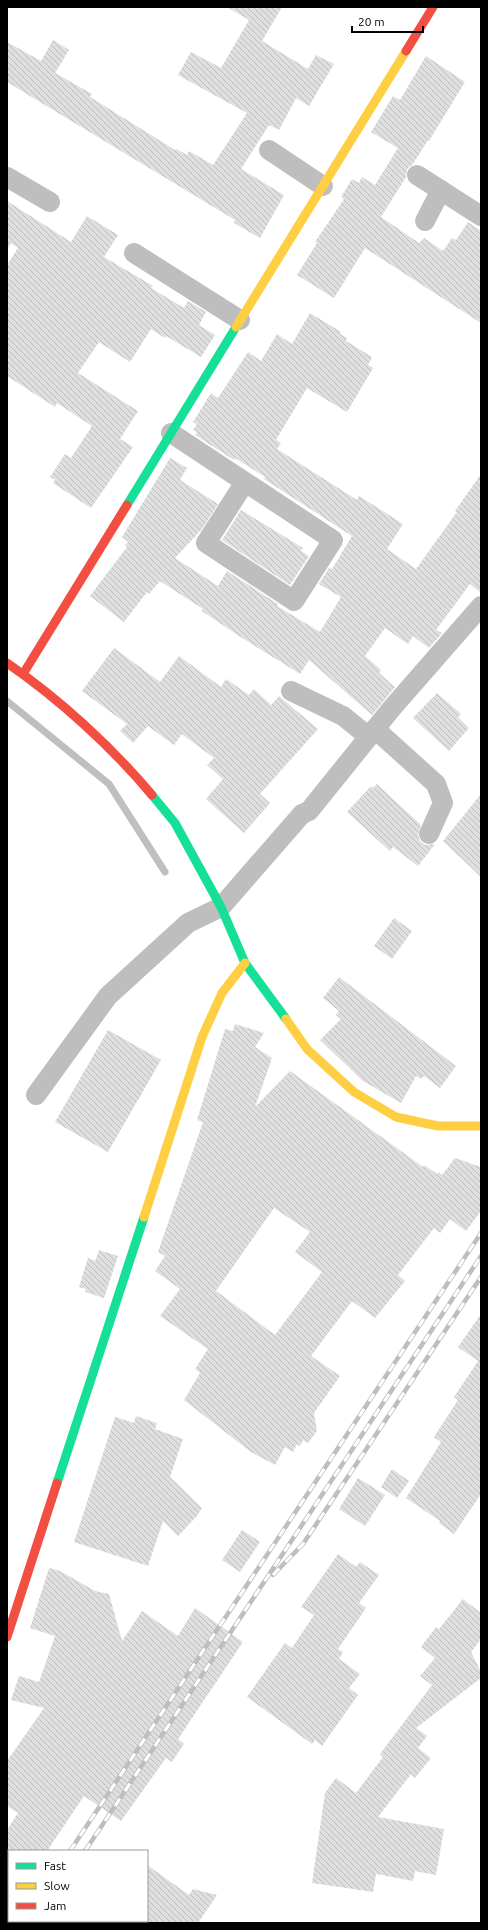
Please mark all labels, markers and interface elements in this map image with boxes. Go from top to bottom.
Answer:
scale bar [352,8,423,34]
text: 20 m [358,15,385,28]
legend [8,1850,148,1922]
text: Fast [44,1859,66,1872]
text: Slow [44,1879,70,1892]
text: Jam [44,1899,66,1912]

